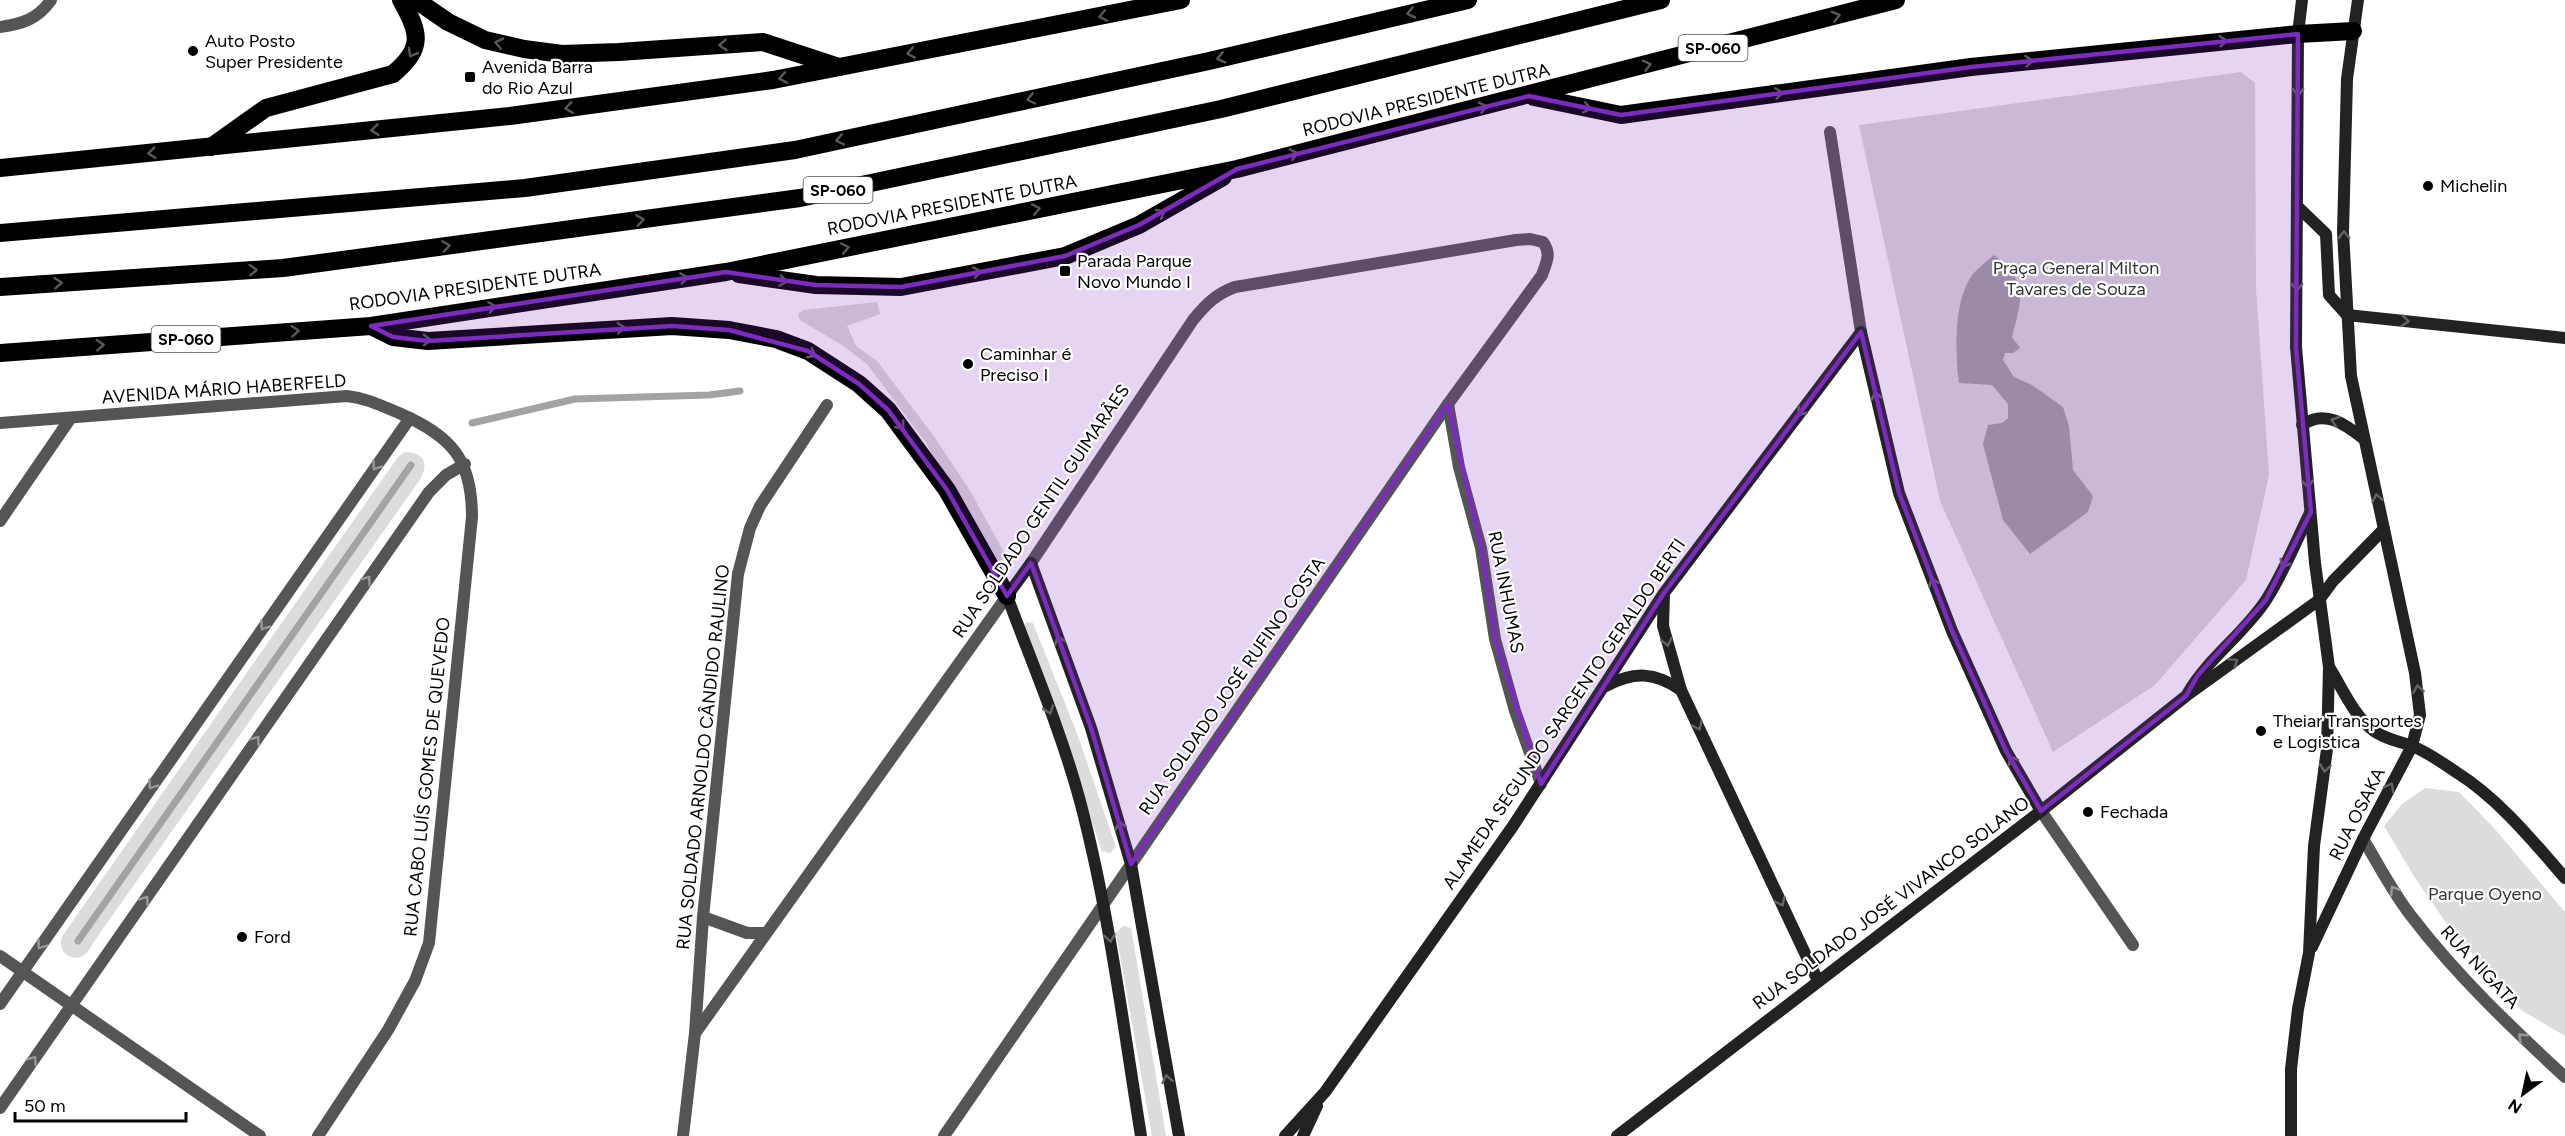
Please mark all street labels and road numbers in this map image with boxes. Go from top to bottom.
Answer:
road number: SP-060 [1678,35,1748,61]
street label: RODOVIA PRESIDENTE DUTRA [1300,59,1552,141]
street label: RODOVIA PRESIDENTE DUTRA [825,170,1079,240]
road number: SP-060 [804,177,872,203]
street label: RODOVIA PRESIDENTE DUTRA [348,258,602,316]
road number: SP-060 [152,326,220,352]
street label: AVENIDA MÁRIO HABERFELD [101,369,347,409]
street label: RUA SOLDADO GENTIL GUIMARÃES [948,380,1134,642]
street label: RUA INHUMAS [1483,529,1529,655]
street label: ALAMEDA SEGUNDO SARGENTO GERALDO BERTI [1438,534,1690,894]
street label: RUA SOLDADO JOSÉ RUFINO COSTA [1134,553,1330,819]
street label: RUA SOLDADO ARNOLDO CÂNDIDO RAULINO [672,563,734,951]
street label: RUA CABO LUÍS GOMES DE QUEVEDO [399,616,455,938]
street label: RUA OSAKA [2324,764,2390,864]
street label: RUA SOLDADO JOSÉ VIVANCO SOLANO [1748,792,2034,1014]
street label: RUA NIGATA [2436,921,2524,1013]

